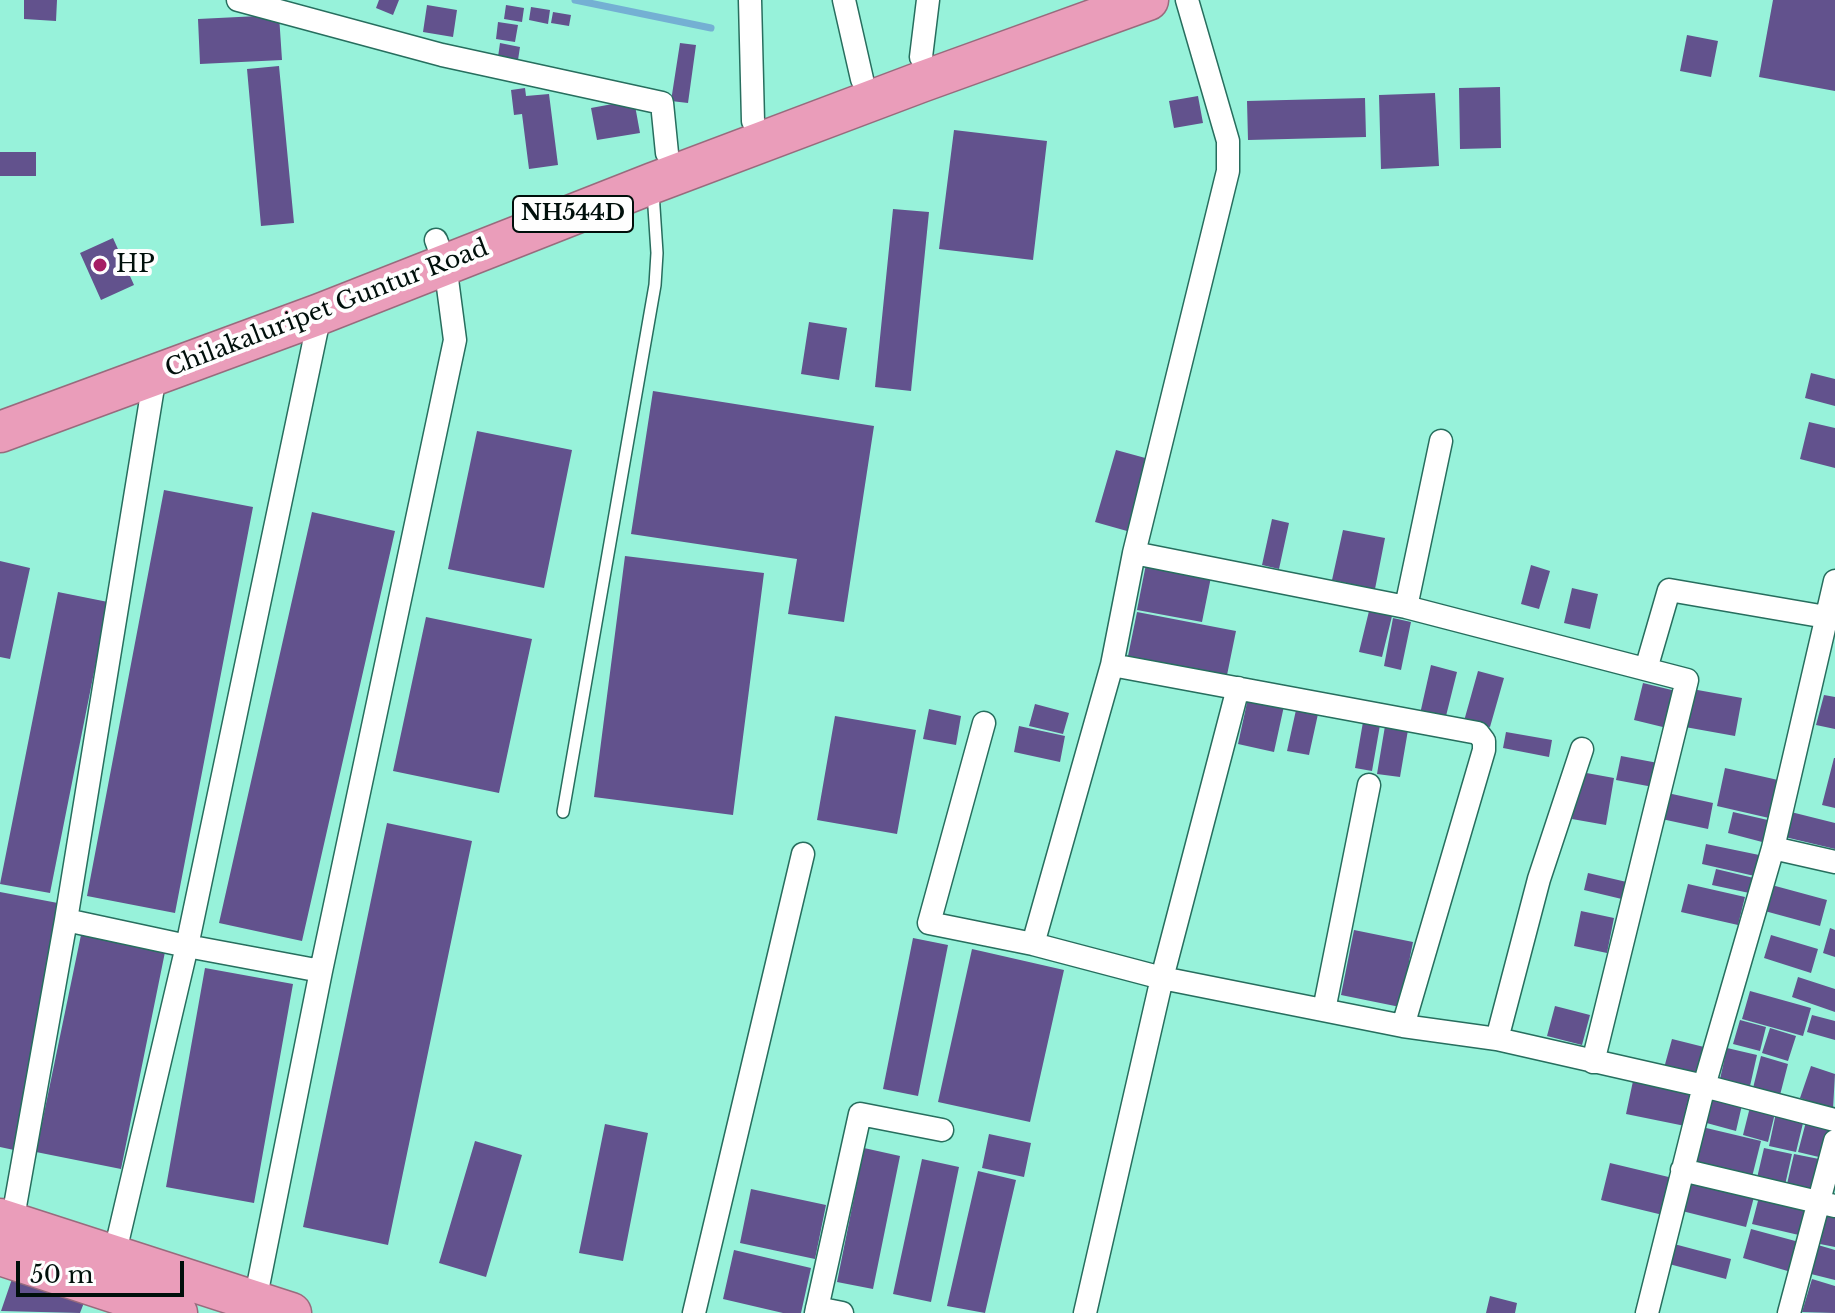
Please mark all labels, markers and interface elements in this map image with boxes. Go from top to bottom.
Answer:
road number: NH544D [513,196,633,232]
street label: Chilakaluripet Guntur Road [162,234,492,384]
place label: HP [116,251,155,279]
marker: HP [91,256,109,274]
scale bar [20,1245,188,1295]
text: 50 m [30,1260,93,1289]

